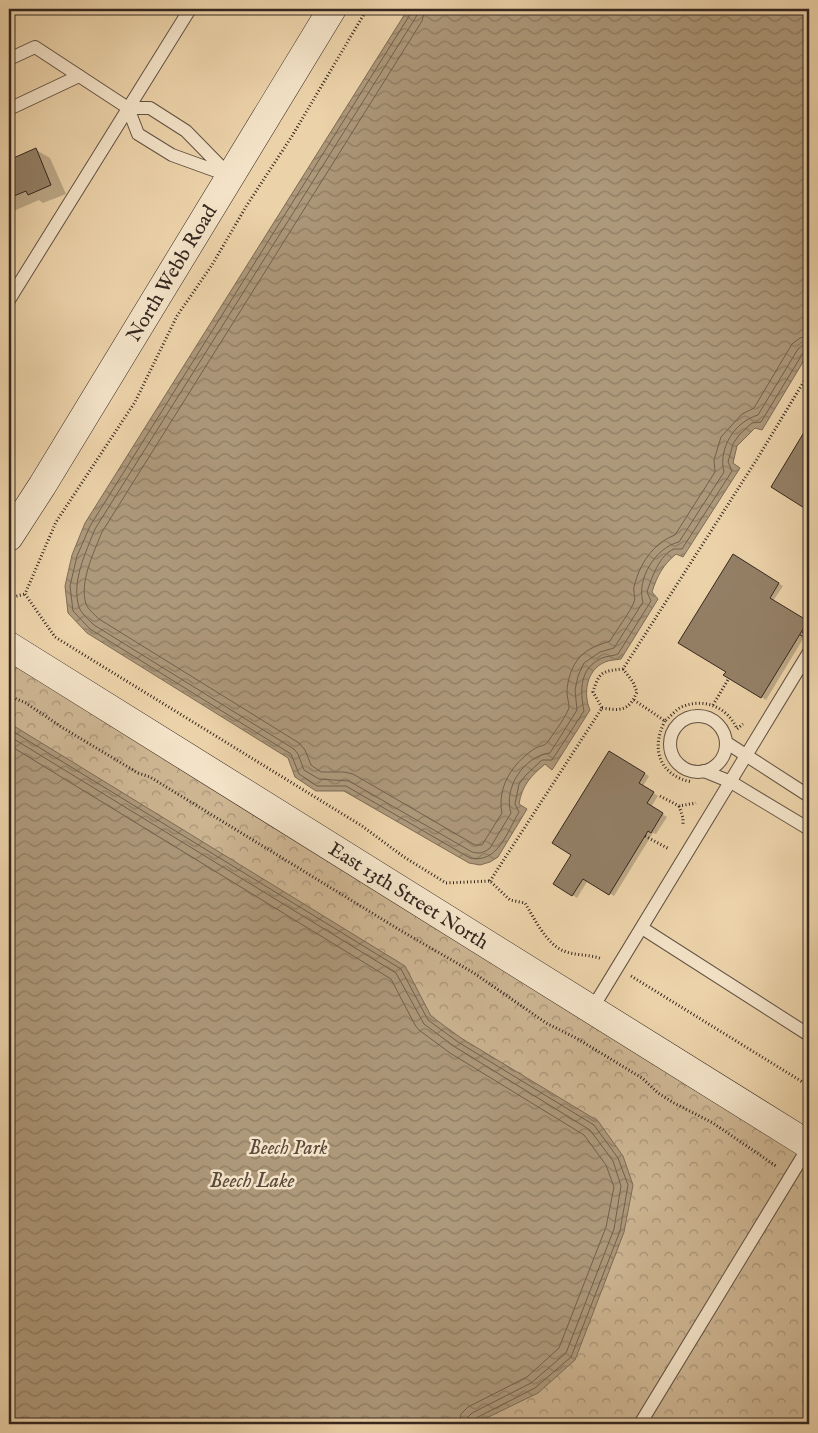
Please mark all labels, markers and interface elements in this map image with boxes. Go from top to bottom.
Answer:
street label: North Webb Road [122,201,223,347]
street label: East 13th Street North [324,837,493,956]
park label: Beech Park [249,1136,327,1161]
water label: Beech Lake [209,1168,295,1195]

